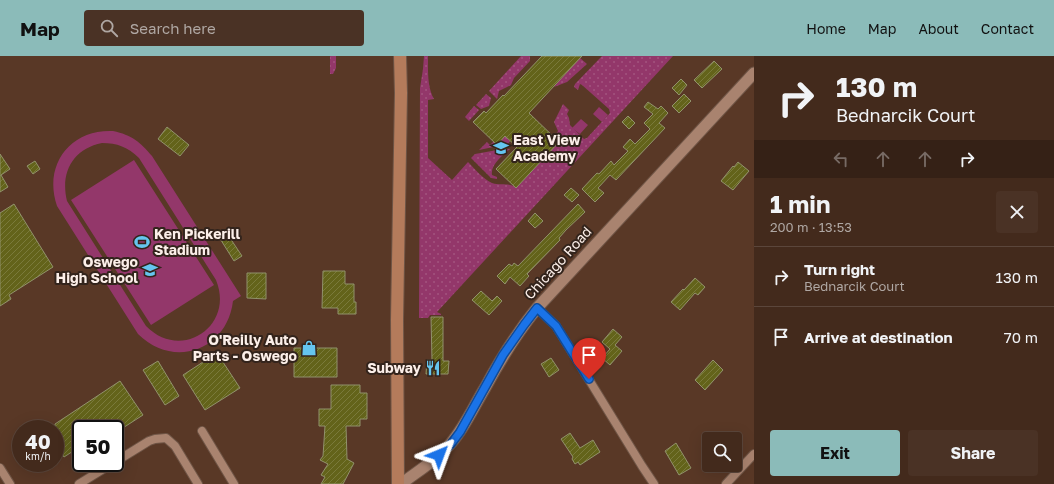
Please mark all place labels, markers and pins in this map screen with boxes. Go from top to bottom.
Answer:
place label: East View Academy [513,131,581,164]
school or university icon: East View Academy [492,139,510,157]
place label: Ken Pickerill Stadium [154,225,240,258]
sports icon: Ken Pickerill Stadium [133,233,151,251]
place label: Oswego High School [56,253,138,286]
school or university icon: Oswego High School [141,261,159,279]
place label: O'Reilly Auto Parts - Oswego [193,331,297,364]
pin [572,338,606,379]
shop icon: O'Reilly Auto Parts - Oswego [300,339,318,357]
place label: Subway [367,359,422,376]
restaurant icon: Subway [424,359,442,377]

